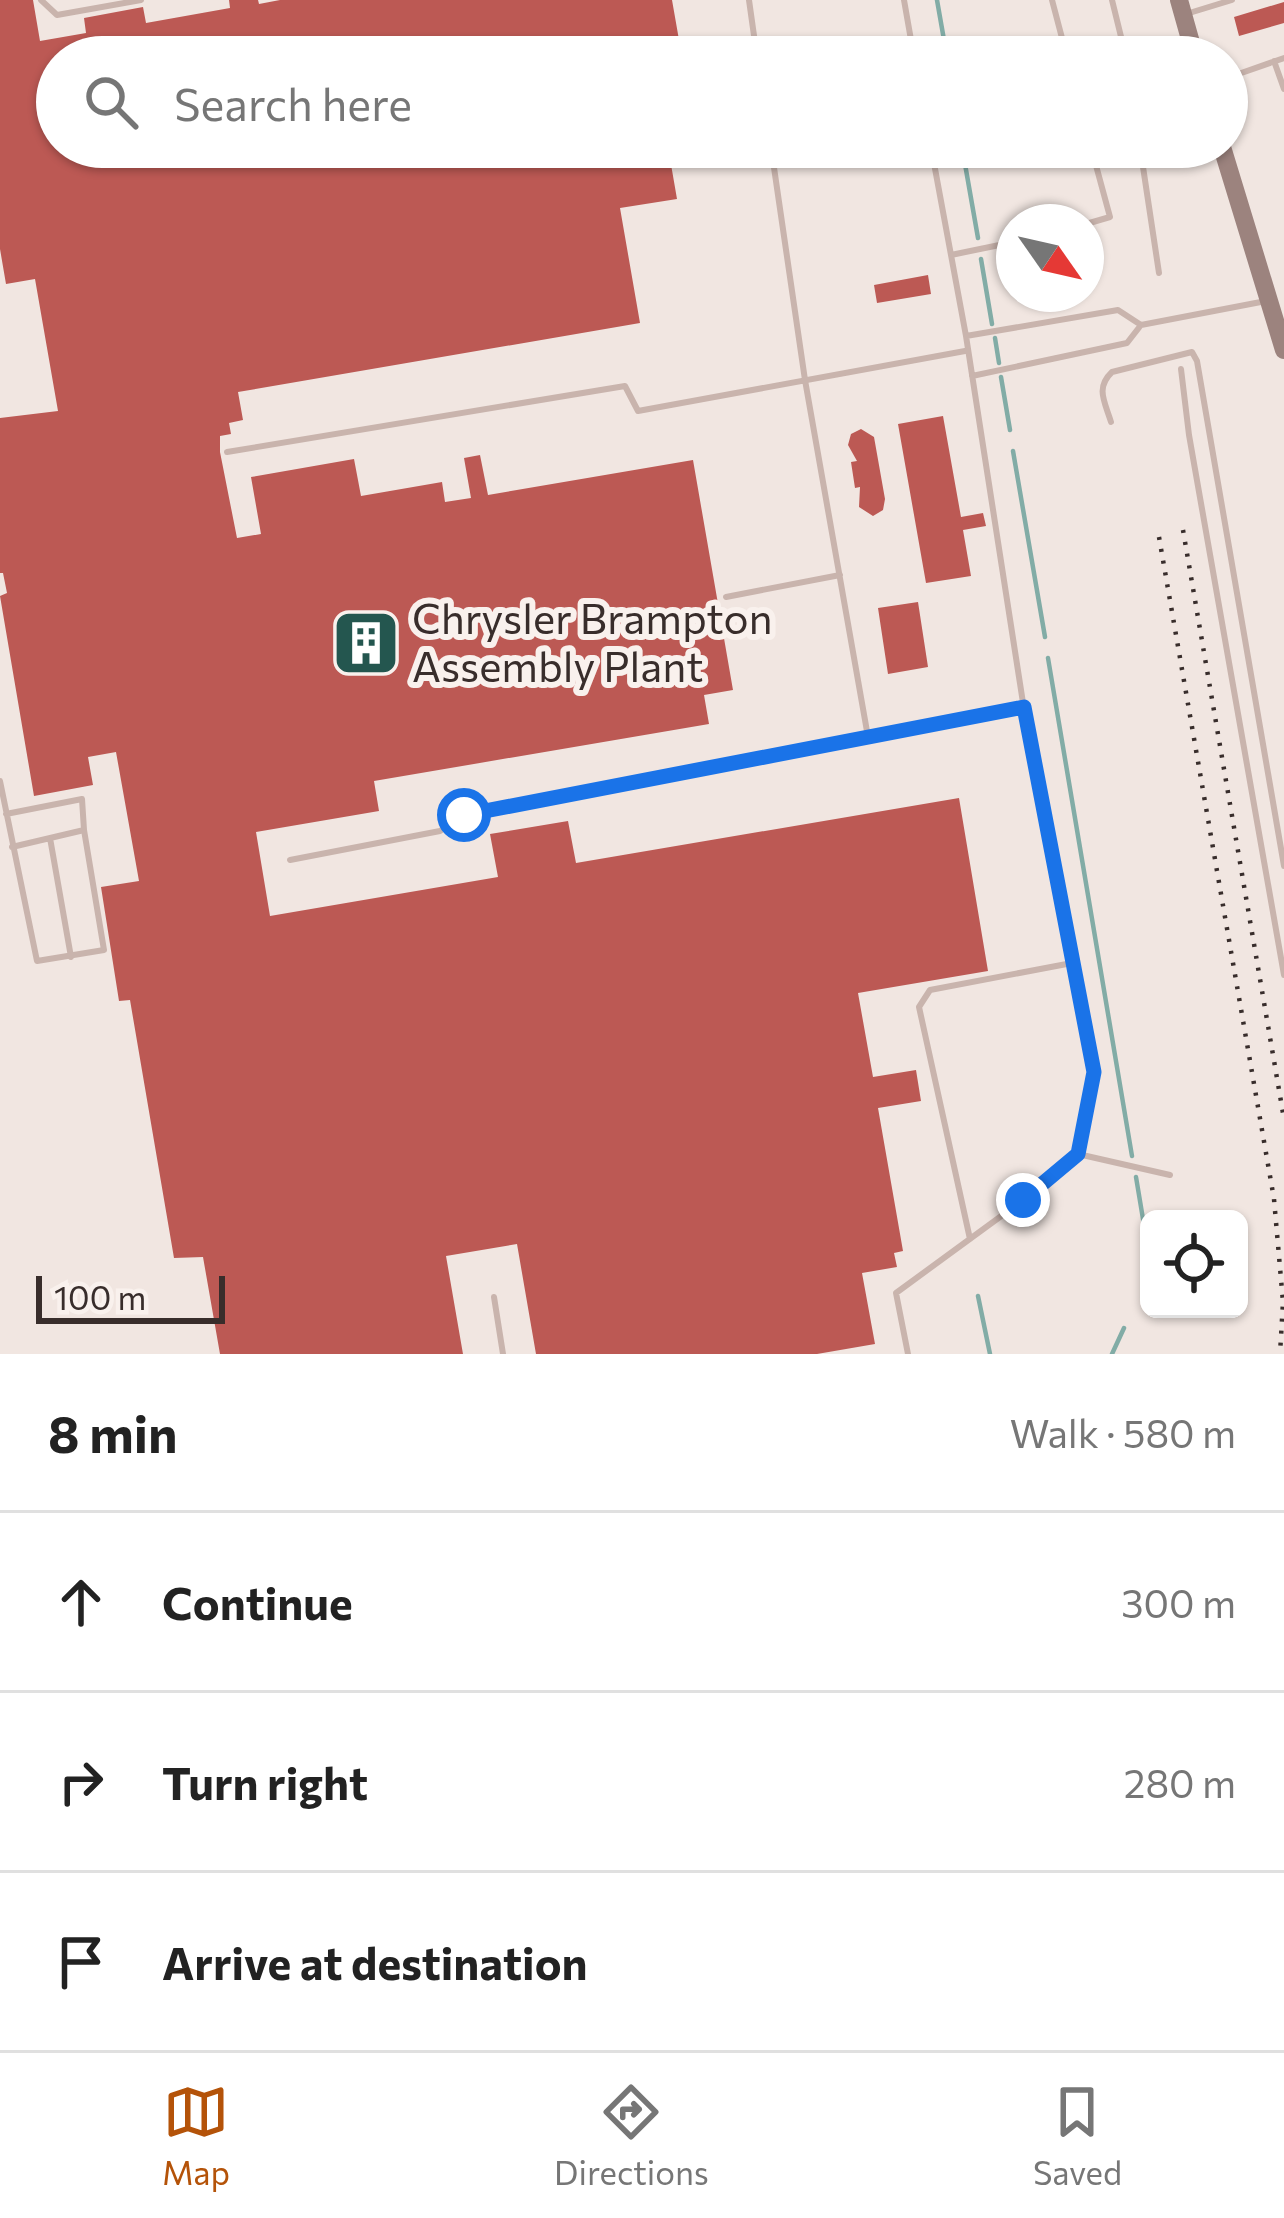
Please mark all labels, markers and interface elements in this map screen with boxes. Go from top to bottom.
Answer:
search box [36,36,1248,168]
icon: search [78,69,144,135]
text: Search here [174,75,412,130]
north arrow [996,204,1104,312]
place label: Chrysler Brampton Assembly Plant [412,591,773,691]
building icon: Chrysler Brampton Assembly Plant [331,608,401,678]
route start [437,788,491,842]
route end [996,1173,1050,1227]
map controls [1140,1210,1248,1318]
button: locate [1140,1210,1248,1318]
scale bar [36,1270,225,1323]
text: 100 m [54,1276,146,1317]
text: 8 min [48,1401,178,1464]
text: Walk · 580 m [1010,1408,1236,1456]
icon: ahead [48,1569,114,1635]
text: Continue [162,1574,353,1629]
text: 300 m [1121,1578,1236,1626]
icon: right [48,1749,114,1815]
text: Turn right [162,1754,368,1809]
text: 280 m [1124,1758,1236,1806]
icon: arrive [48,1929,114,1995]
text: Arrive at destination [162,1934,588,1989]
tab: Map [162,2079,230,2192]
tab: Directions [554,2079,709,2192]
tab: Saved [1033,2079,1122,2192]

